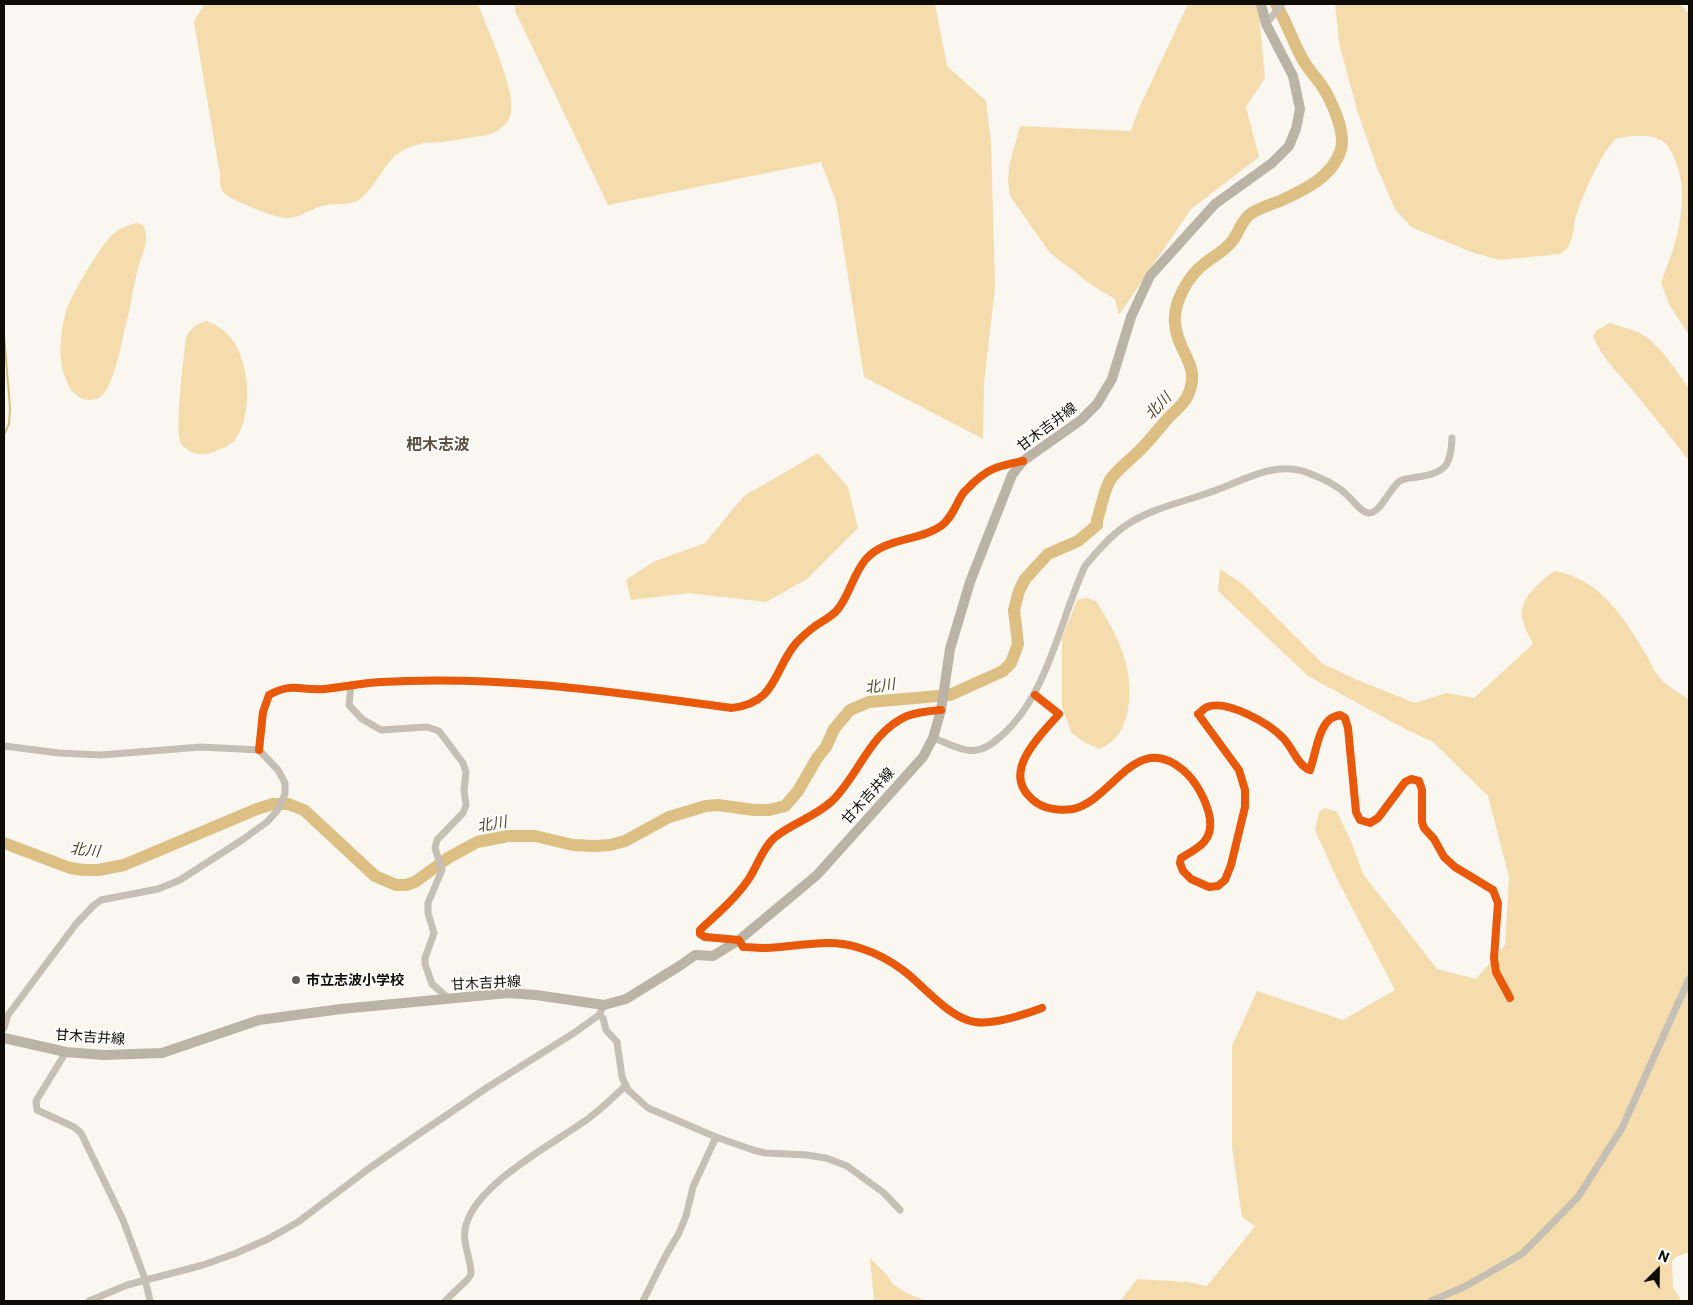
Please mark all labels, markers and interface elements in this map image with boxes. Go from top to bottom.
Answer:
water label: 北川 [1141,389,1175,423]
street label: 甘木吉井線 [1014,399,1080,455]
district label: 杷木志波 [406,435,470,455]
water label: 北川 [864,675,896,697]
street label: 甘木吉井線 [838,764,898,828]
water label: 北川 [476,813,508,835]
water label: 北川 [69,839,101,861]
place label: 市立志波小学校 [306,972,404,988]
street label: 甘木吉井線 [451,973,521,993]
marker: 市立志波小学校 [290,974,302,986]
street label: 甘木吉井線 [54,1026,126,1048]
north arrow [1633,1245,1683,1295]
text: N [1656,1246,1672,1266]

